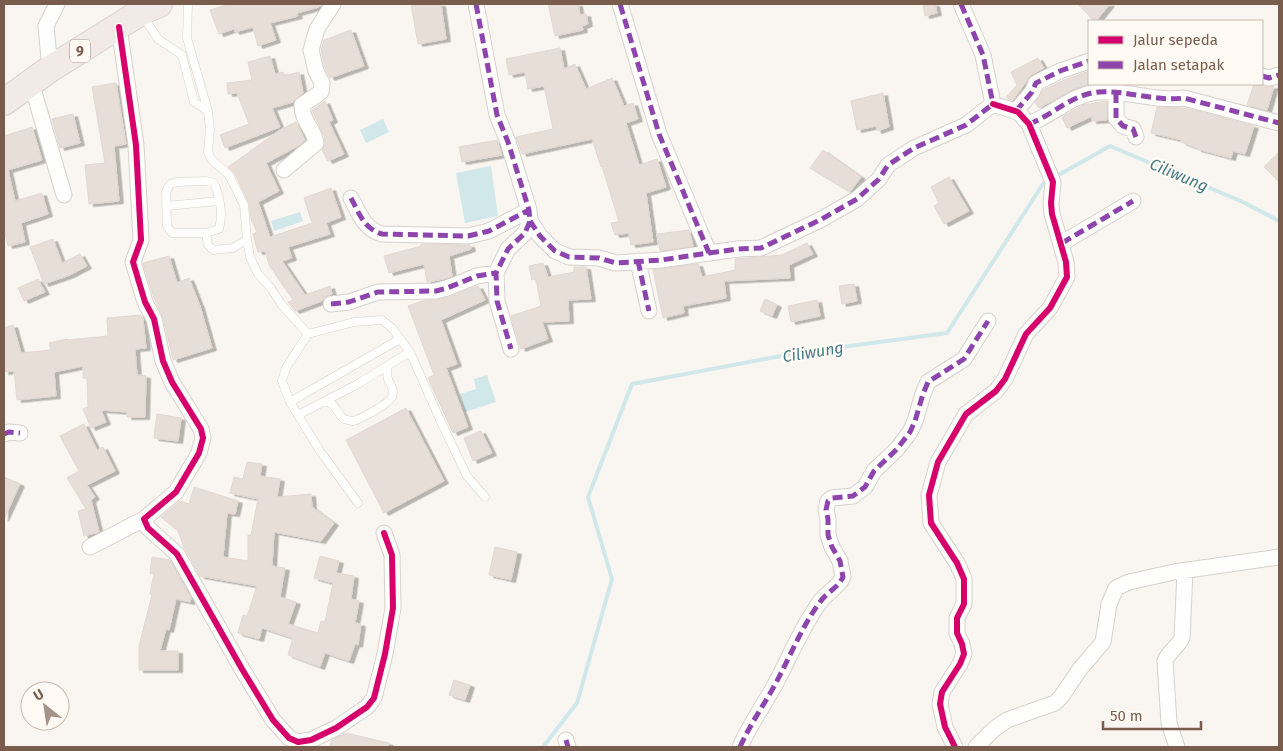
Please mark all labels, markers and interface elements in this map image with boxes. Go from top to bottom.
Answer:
legend [1088,20,1263,85]
text: Jalur sepeda [1133,31,1218,49]
road number: 9 [70,40,90,62]
text: Jalan setapak [1133,56,1224,74]
water label: Ciliwung [1147,154,1211,196]
water label: Ciliwung [781,338,845,366]
north arrow [20,681,70,731]
text: U [31,686,47,705]
scale bar [1103,698,1200,730]
text: 50 m [1110,707,1143,725]

